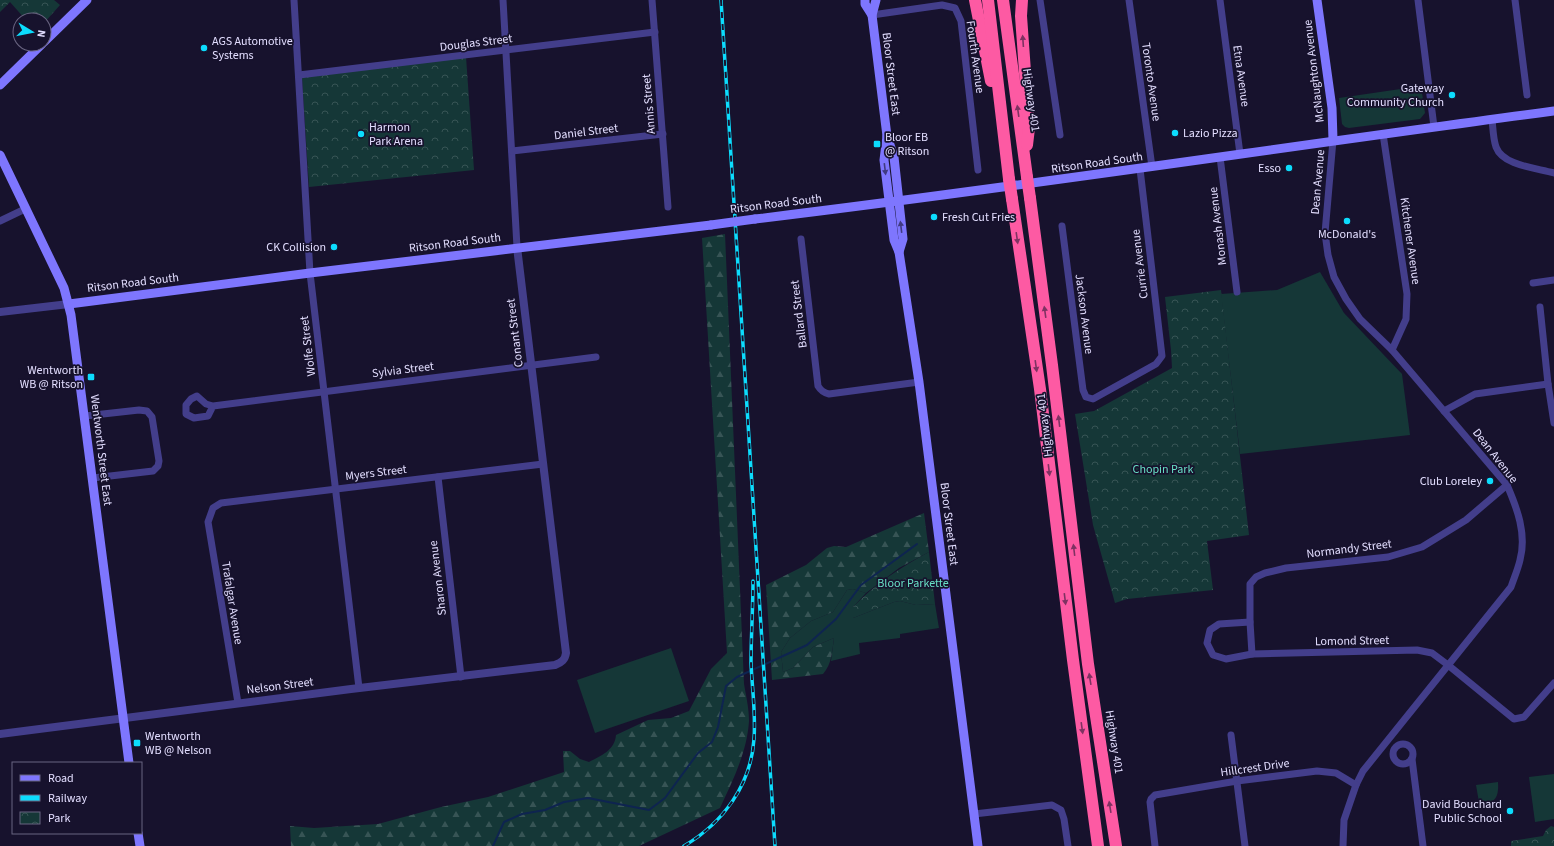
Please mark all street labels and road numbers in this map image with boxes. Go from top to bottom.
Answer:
street label: McNaughton Avenue [1299,19,1329,123]
street label: Fourth Avenue [962,20,988,94]
street label: Douglas Street [439,30,513,56]
street label: Bloor Street East [877,32,905,116]
street label: Toronto Avenue [1137,42,1165,122]
street label: Etna Avenue [1228,44,1254,108]
street label: Highway 401 [1018,67,1044,133]
street label: Annis Street [638,73,660,135]
street label: Daniel Street [553,120,619,144]
street label: Ritson Road South [1050,148,1144,178]
street label: Dean Avenue [1307,149,1329,215]
street label: Monash Avenue [1205,186,1231,266]
street label: Ritson Road South [729,190,823,218]
street label: Kitchener Avenue [1395,196,1425,286]
street label: Currie Avenue [1127,228,1153,300]
street label: Ritson Road South [408,229,502,257]
street label: Ritson Road South [86,269,180,297]
street label: Jackson Avenue [1071,273,1097,355]
street label: Ballard Street [786,279,812,349]
street label: Conant Street [502,298,528,368]
street label: Wolfe Street [296,315,320,377]
street label: Sylvia Street [371,358,435,382]
street label: Highway 401 [1033,392,1057,458]
street label: Wentworth Street East [86,393,116,507]
street label: Dean Avenue [1468,425,1522,487]
street label: Myers Street [344,461,408,485]
street label: Bloor Street East [935,482,963,566]
street label: Normandy Street [1305,535,1393,563]
street label: Sharon Avenue [425,539,451,616]
street label: Trafalgar Avenue [217,560,247,646]
street label: Lomond Street [1315,632,1389,650]
street label: Nelson Street [246,673,314,699]
street label: Highway 401 [1101,709,1127,775]
street label: Hillcrest Drive [1219,755,1291,781]

